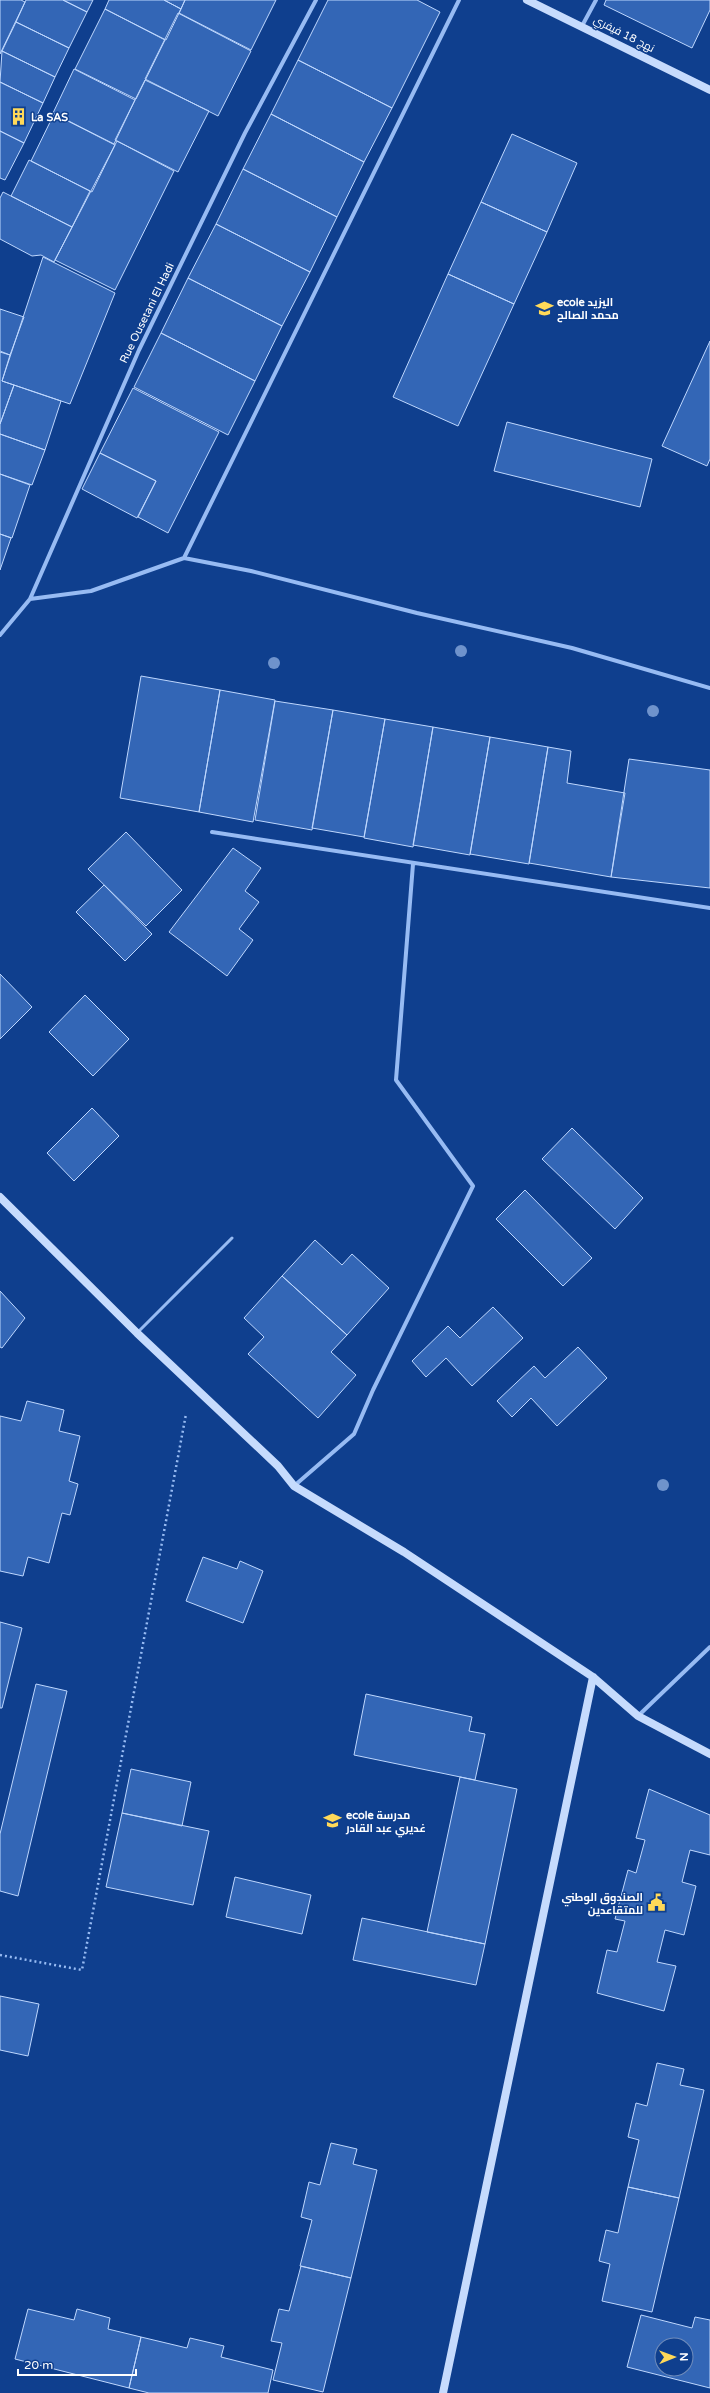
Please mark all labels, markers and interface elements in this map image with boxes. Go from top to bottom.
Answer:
street label: نهج 18 فيفري [590,13,657,57]
building icon: La SAS [8,107,28,127]
place label: La SAS [31,111,68,124]
street label: Rue Ousetani El Hadi [117,261,177,365]
place label: ecole اليزيد محمد الصالح [557,296,619,323]
school or university icon: ecole اليزيد محمد الصالح [534,298,554,318]
place label: ecole مدرسة غديري عبد القادر [345,1809,426,1838]
school or university icon: ecole مدرسة غديري عبد القادر [323,1811,343,1831]
place label: الصندوق الوطني للمتقاعدين [561,1891,643,1917]
public building icon: الصندوق الوطني للمتقاعدين [646,1893,666,1913]
north arrow [654,2337,694,2377]
scale bar [18,2351,136,2377]
text: N [677,2352,690,2361]
text: 20 m [24,2358,53,2372]

